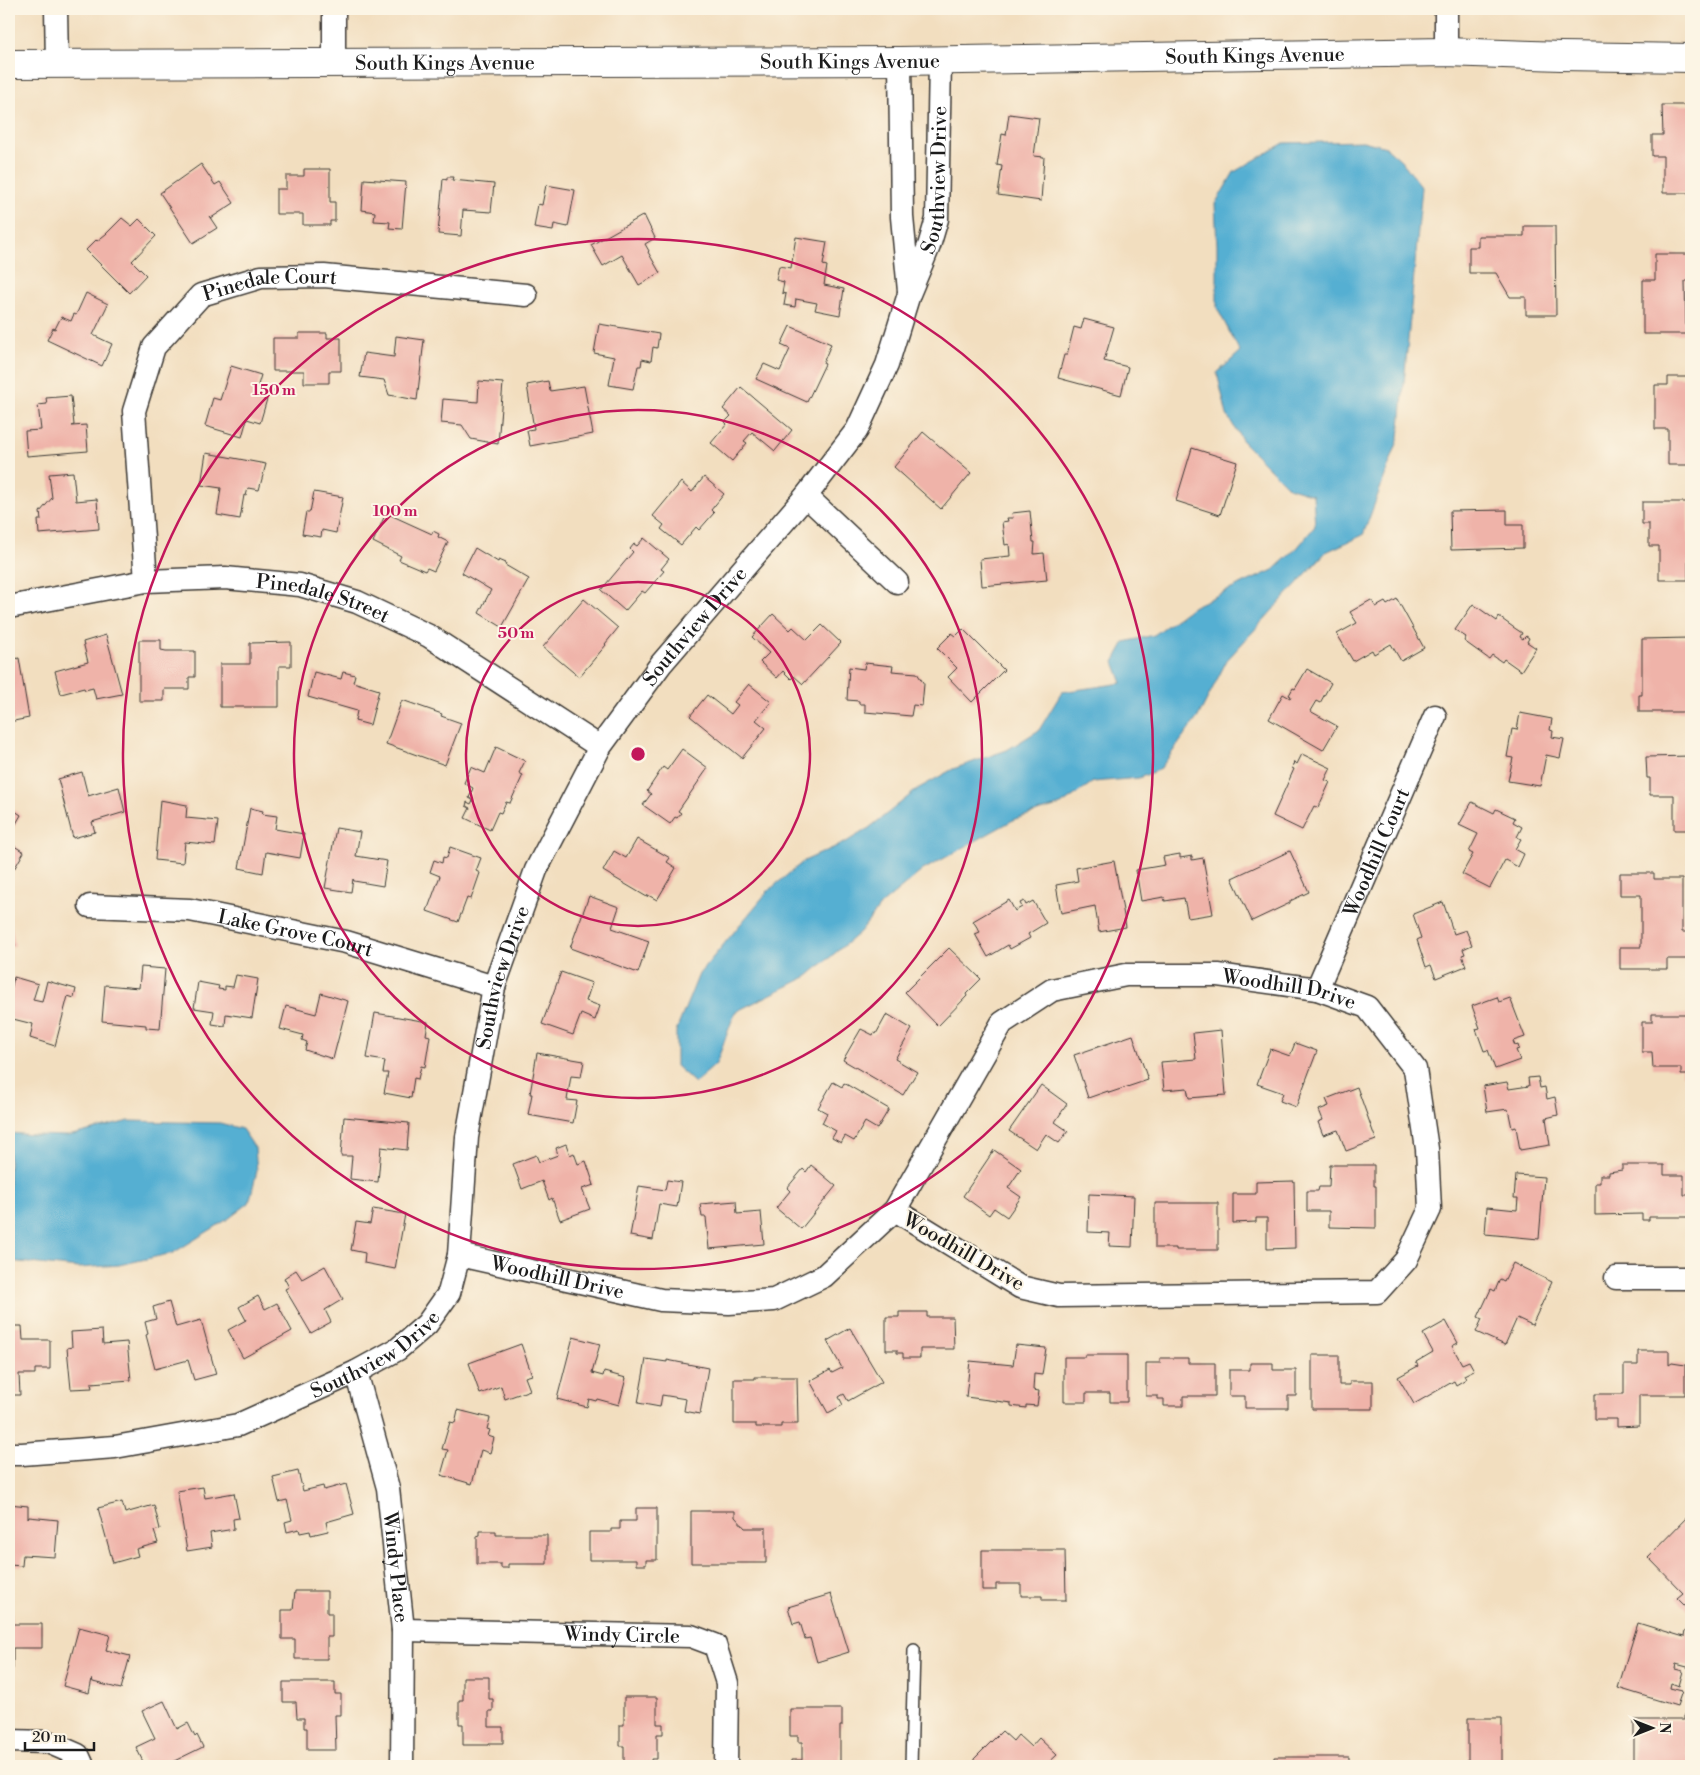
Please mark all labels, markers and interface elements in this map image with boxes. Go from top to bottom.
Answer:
street label: South Kings Avenue [1165,43,1345,71]
street label: South Kings Avenue [760,49,940,75]
street label: South Kings Avenue [355,51,535,77]
street label: Southview Drive [916,106,953,258]
street label: Pinedale Court [200,265,338,308]
text: 150 m [252,381,296,400]
text: 100 m [373,502,418,521]
street label: Southview Drive [638,562,753,692]
street label: Pinedale Street [255,570,393,630]
text: 50 m [498,624,534,643]
centre of rings [629,745,647,763]
street label: Woodhill Court [1338,785,1416,922]
street label: Southview Drive [472,903,536,1052]
street label: Lake Grove Court [215,905,376,964]
street label: Woodhill Drive [1220,965,1359,1016]
street label: Woodhill Drive [897,1207,1028,1297]
street label: Woodhill Drive [487,1251,626,1305]
street label: Southview Drive [307,1307,446,1405]
street label: Windy Place [376,1510,413,1624]
street label: Windy Circle [563,1622,680,1650]
north arrow [1628,1702,1678,1752]
scale bar [25,1720,94,1752]
text: N [1655,1722,1673,1734]
text: 20 m [32,1728,67,1747]

